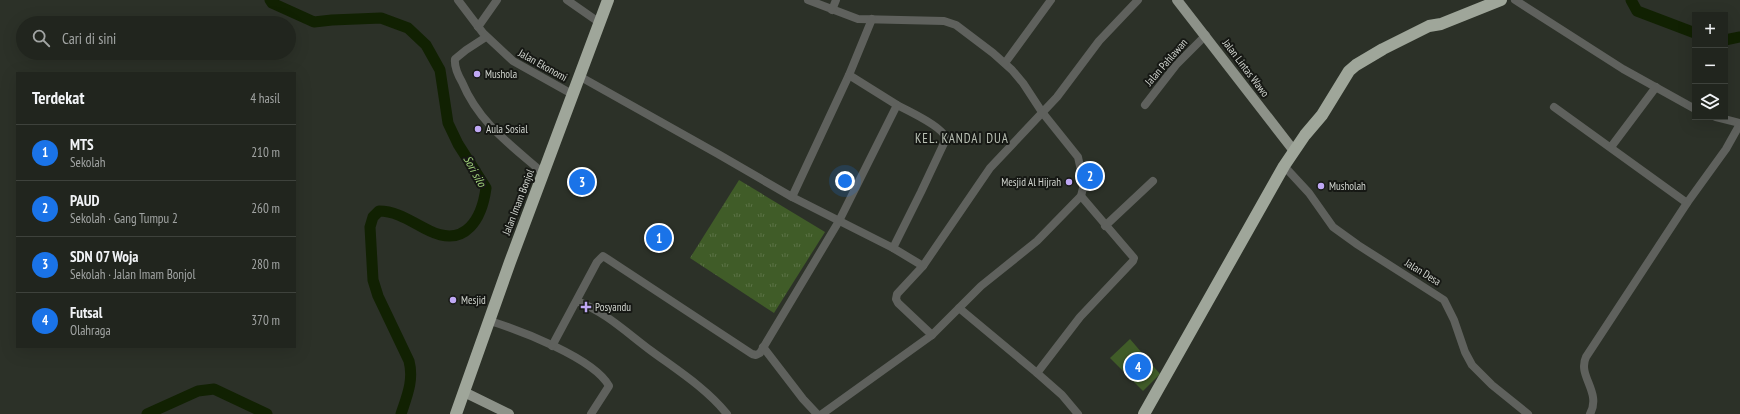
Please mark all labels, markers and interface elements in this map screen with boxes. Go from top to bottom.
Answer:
map controls [1692,12,1728,120]
button: + [1692,12,1728,48]
search box [16,16,296,60]
icon: search [30,27,52,49]
text: Cari di sini [62,29,116,48]
street label: Jalan Pahlawan [1141,35,1190,89]
street label: Jalan Lintas Wawo [1219,36,1272,100]
street label: Jalan Ekonomi [515,45,570,84]
button: − [1692,48,1728,84]
place label: Mushola [485,67,517,81]
marker: Mushola [472,69,482,79]
button: layers [1692,84,1728,120]
text: Terdekat [32,87,84,109]
text: 4 hasil [250,90,280,107]
place label: Aula Sosial [486,122,528,136]
marker: Aula Sosial [473,124,483,134]
district label: KEL. KANDAI DUA [915,130,1009,147]
text: MTS [70,135,94,154]
text: 1 [42,144,48,161]
text: 210 m [251,144,280,161]
water label: Sori silo [460,153,490,190]
text: Sekolah [70,154,105,171]
pin: 2 [1077,161,1103,191]
street label: Jalan Imam Bonjol [499,167,537,238]
pin: 3 [569,167,595,197]
your location [835,171,855,191]
place label: Mesjid Al Hijrah [1001,175,1061,189]
marker: Mesjid Al Hijrah [1064,177,1074,187]
place label: Musholah [1329,179,1366,193]
marker: Musholah [1316,181,1326,191]
text: PAUD [70,191,99,210]
text: 2 [42,200,48,217]
text: 260 m [251,200,280,217]
text: Sekolah · Gang Tumpu 2 [70,210,178,227]
pin: 1 [646,223,672,253]
text: SDN 07 Woja [70,247,139,266]
street label: Jalan Desa [1402,255,1444,288]
text: 3 [42,256,48,273]
text: 280 m [251,256,280,273]
text: Sekolah · Jalan Imam Bonjol [70,266,196,283]
place label: Mesjid [461,293,486,307]
marker: Mesjid [448,295,458,305]
place label: Posyandu [595,300,631,314]
marker: Posyandu [580,301,592,313]
text: Futsal [70,303,102,322]
text: 4 [42,312,48,329]
text: 370 m [251,312,280,329]
text: Olahraga [70,322,111,339]
pin: 4 [1125,352,1151,382]

